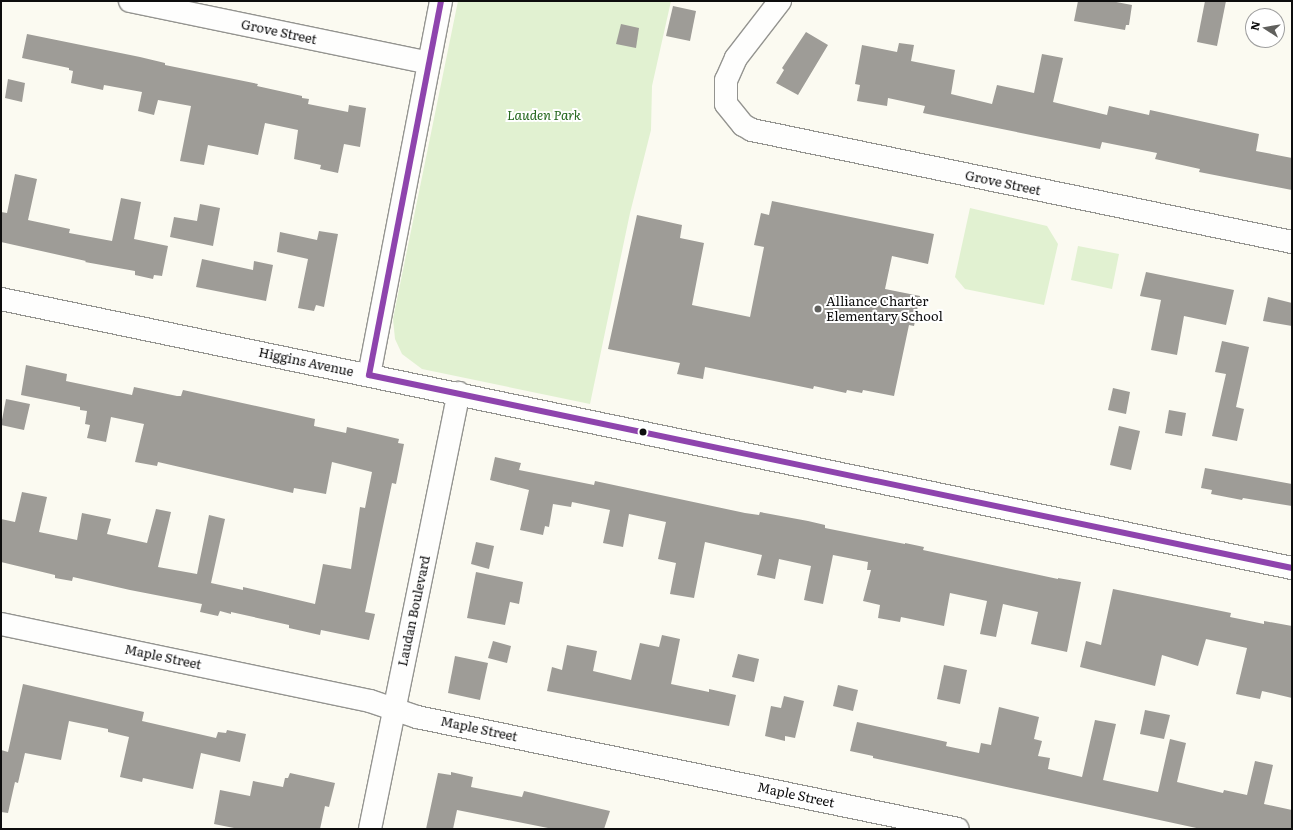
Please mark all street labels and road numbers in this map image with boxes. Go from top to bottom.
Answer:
street label: Grove Street [240,16,318,48]
street label: Grove Street [964,167,1042,199]
street label: Higgins Avenue [257,344,355,380]
street label: Laudan Boulevard [395,554,433,668]
street label: Maple Street [123,641,203,673]
street label: Maple Street [439,713,519,745]
street label: Maple Street [756,779,836,811]

